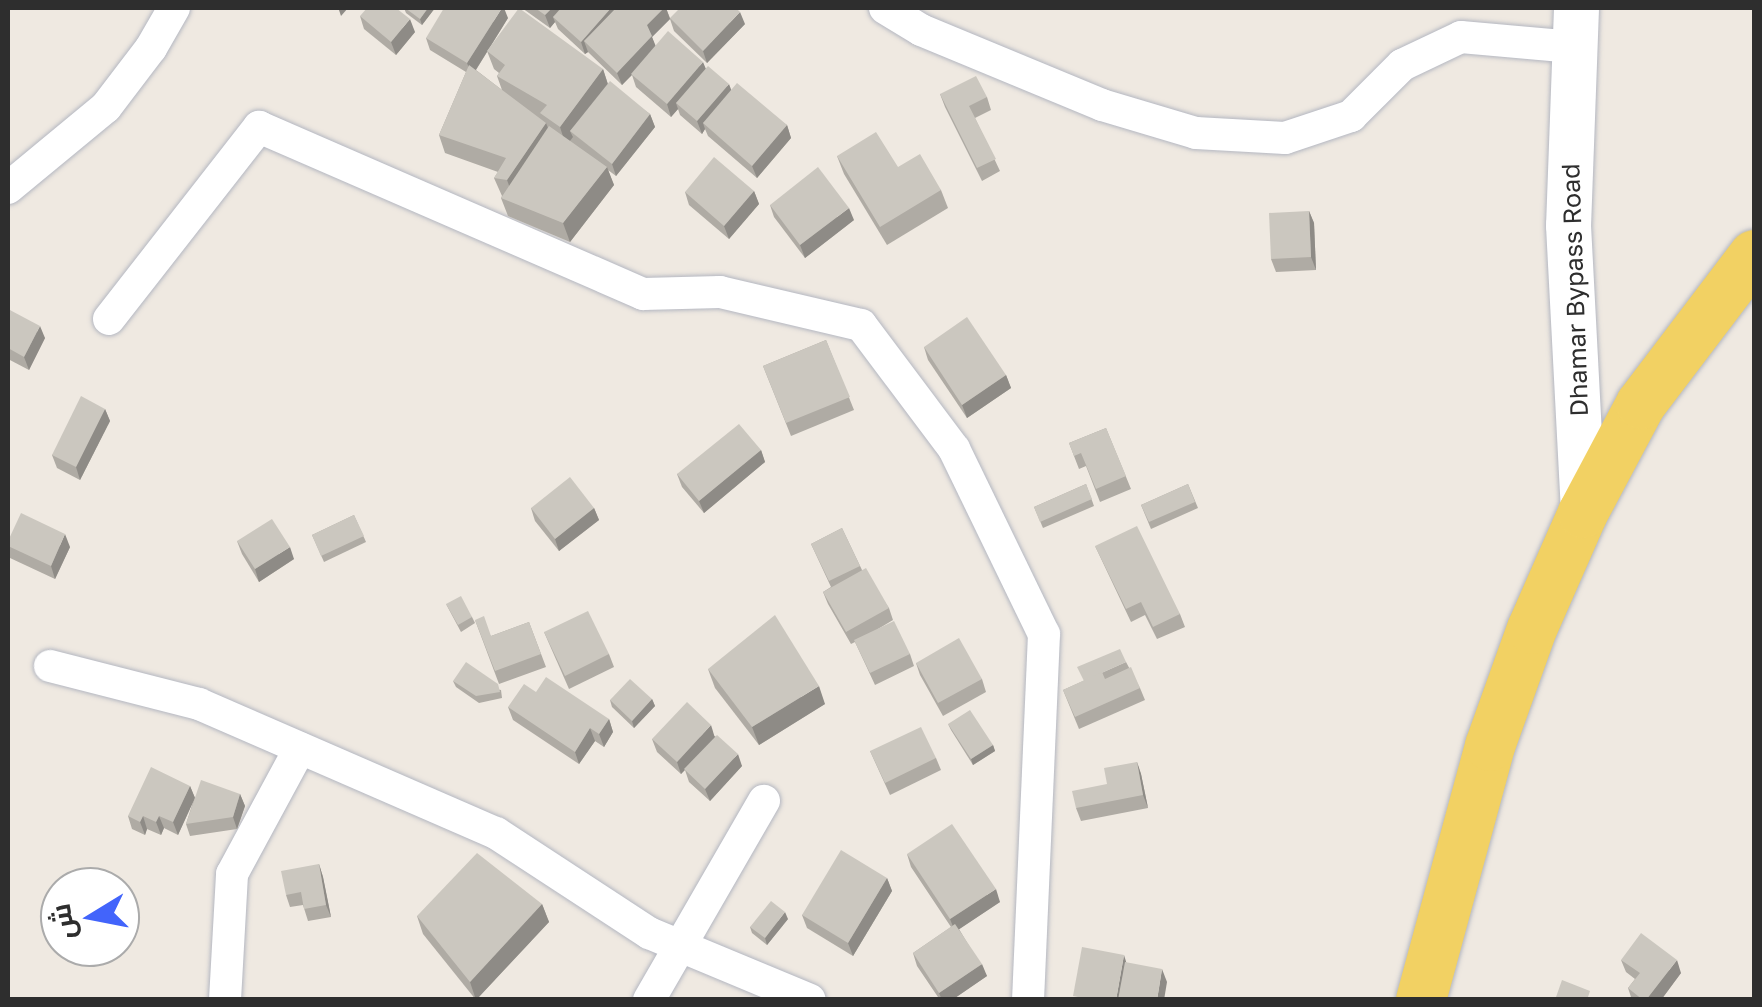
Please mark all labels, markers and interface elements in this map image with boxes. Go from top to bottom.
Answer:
street label: Dhamar Bypass Road [1556,163,1594,417]
north arrow [40,867,140,967]
text: ش [43,901,81,943]

